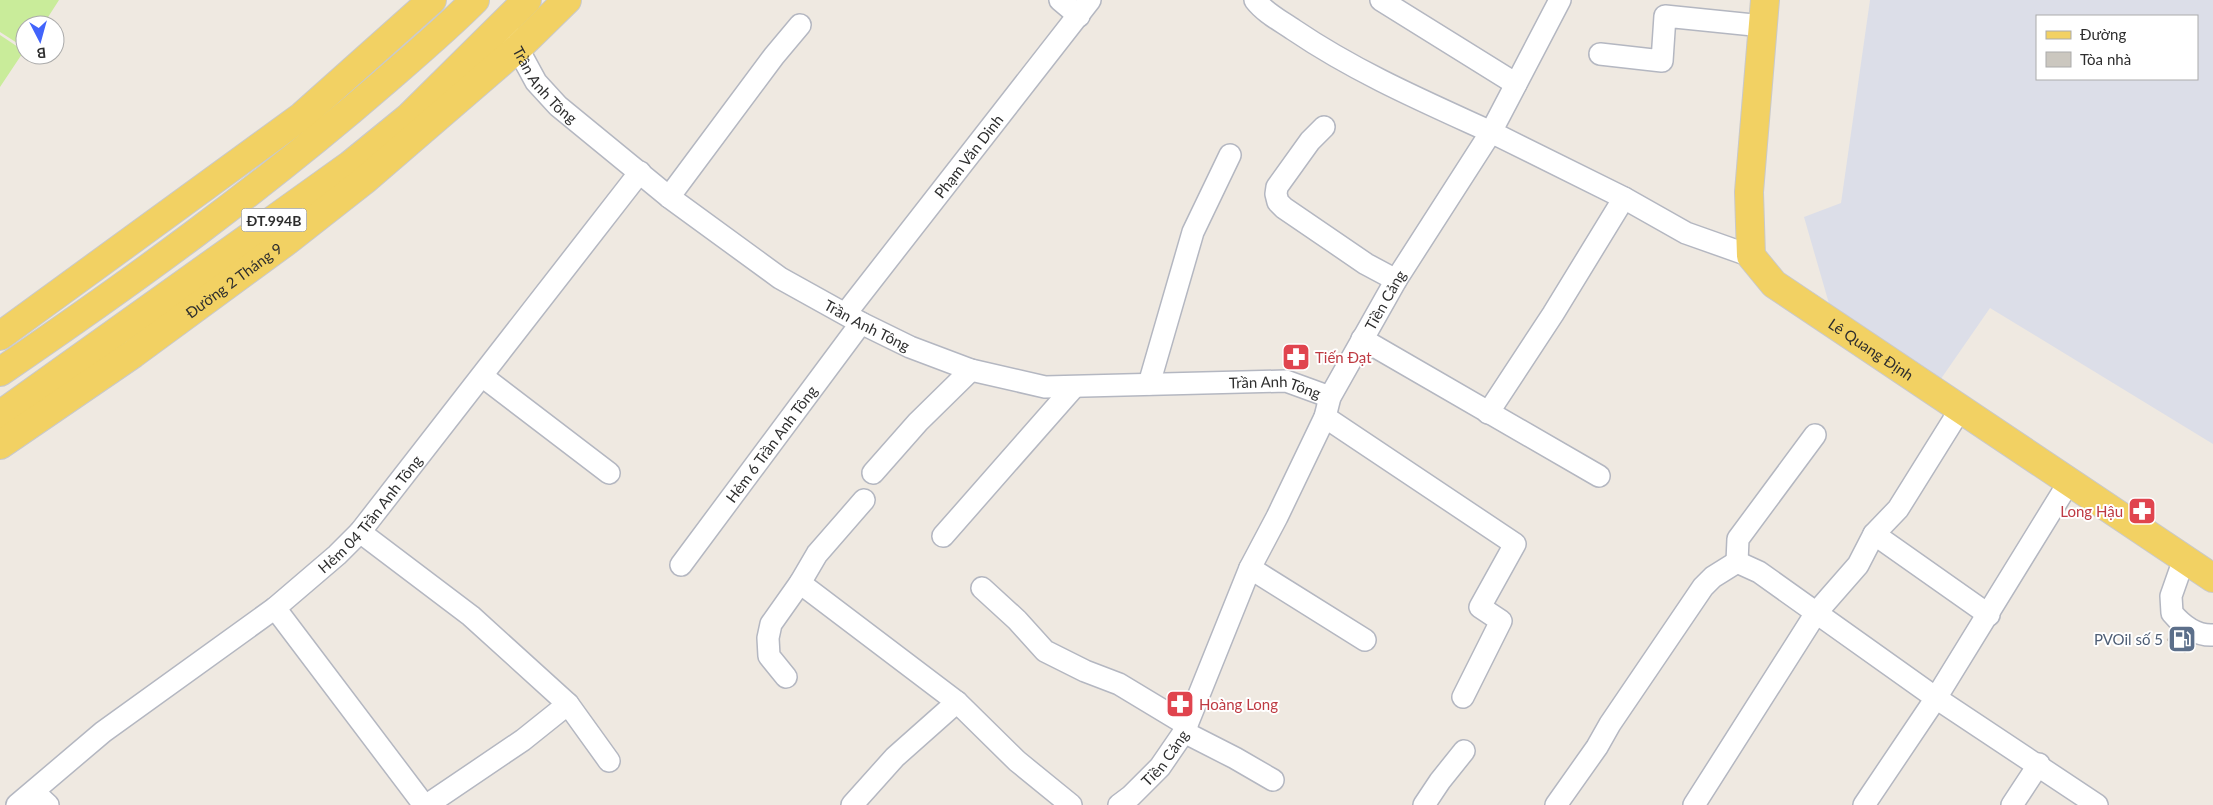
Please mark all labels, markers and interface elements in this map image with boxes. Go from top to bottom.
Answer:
north arrow [15,15,65,65]
legend [2036,15,2198,80]
text: Đường [2080,25,2126,43]
street label: Trần Anh Tông [509,43,581,127]
text: B [36,44,47,62]
text: Tòa nhà [2080,50,2131,68]
street label: Phạm Văn Dinh [930,111,1006,201]
road number: ĐT.994B [242,208,306,232]
street label: Đường 2 Tháng 9 [182,239,286,322]
street label: Tiền Cảng [1361,266,1409,333]
street label: Trần Anh Tông [821,295,913,355]
street label: Lê Quang Định [1825,314,1917,384]
pharmacy icon: Tiến Đạt [1281,342,1311,372]
place label: Tiến Đạt [1315,348,1372,366]
street label: Trần Anh Tông [1229,372,1324,402]
street label: Hẻm 6 Trần Anh Tông [722,382,821,506]
street label: Hẻm 04 Trần Anh Tông [314,451,426,576]
pharmacy icon: Long Hậu [2127,496,2157,526]
place label: Long Hậu [2060,502,2123,520]
fuel station icon: PVOil số 5 [2167,624,2197,654]
place label: PVOil số 5 [2094,630,2163,648]
pharmacy icon: Hoàng Long [1165,689,1195,719]
place label: Hoàng Long [1199,695,1278,713]
street label: Tiền Cảng [1137,726,1192,790]

